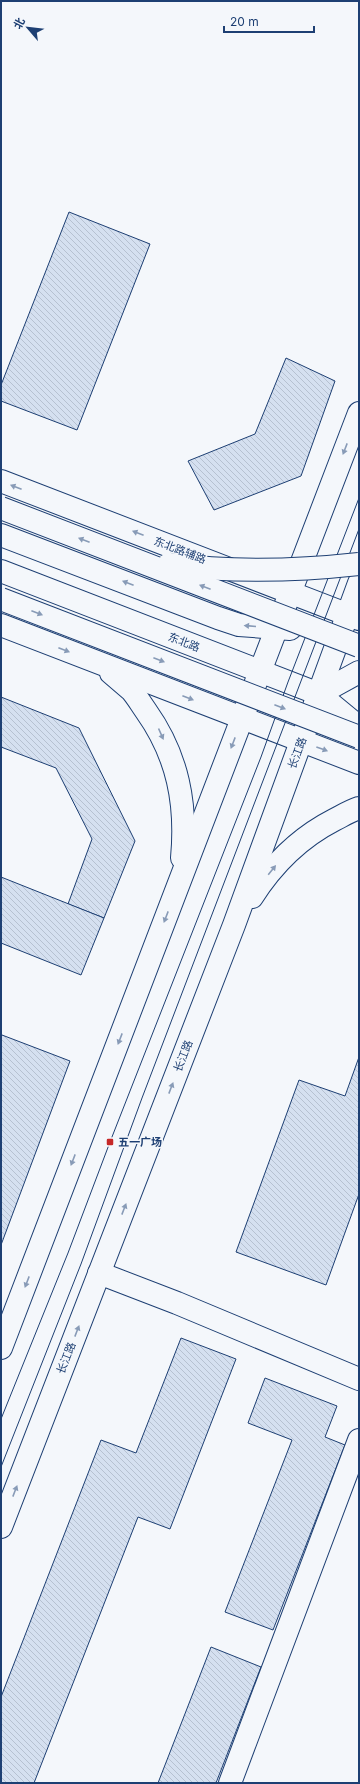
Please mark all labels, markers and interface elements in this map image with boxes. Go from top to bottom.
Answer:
north arrow [8,8,48,48]
scale bar [224,8,314,34]
text: 20 m [230,14,259,29]
text: 北 [10,15,28,31]
one-way arrow [341,444,347,456]
one-way arrow [10,483,22,489]
one-way arrow [131,530,143,536]
street label: 东北路辅路 [152,534,208,566]
one-way arrow [77,536,89,542]
one-way arrow [121,580,133,586]
one-way arrow [199,583,211,589]
one-way arrow [32,611,44,617]
one-way arrow [244,623,256,630]
street label: 东北路 [166,630,202,654]
one-way arrow [58,647,70,653]
one-way arrow [153,658,165,664]
one-way arrow [182,695,194,701]
one-way arrow [275,704,287,710]
one-way arrow [158,729,164,740]
street label: 长江路 [285,735,309,771]
one-way arrow [229,738,235,750]
one-way arrow [317,747,329,753]
one-way arrow [268,865,277,875]
one-way arrow [163,912,169,924]
one-way arrow [116,1033,122,1045]
street label: 长江路 [171,1038,195,1074]
one-way arrow [168,1082,174,1094]
place label: 五一广场 [118,1135,162,1149]
marker: 五一广场 [105,1137,115,1147]
one-way arrow [70,1155,76,1167]
one-way arrow [121,1203,127,1215]
one-way arrow [23,1276,29,1288]
one-way arrow [74,1324,80,1336]
street label: 长江路 [54,1340,78,1376]
one-way arrow [12,1486,18,1497]

